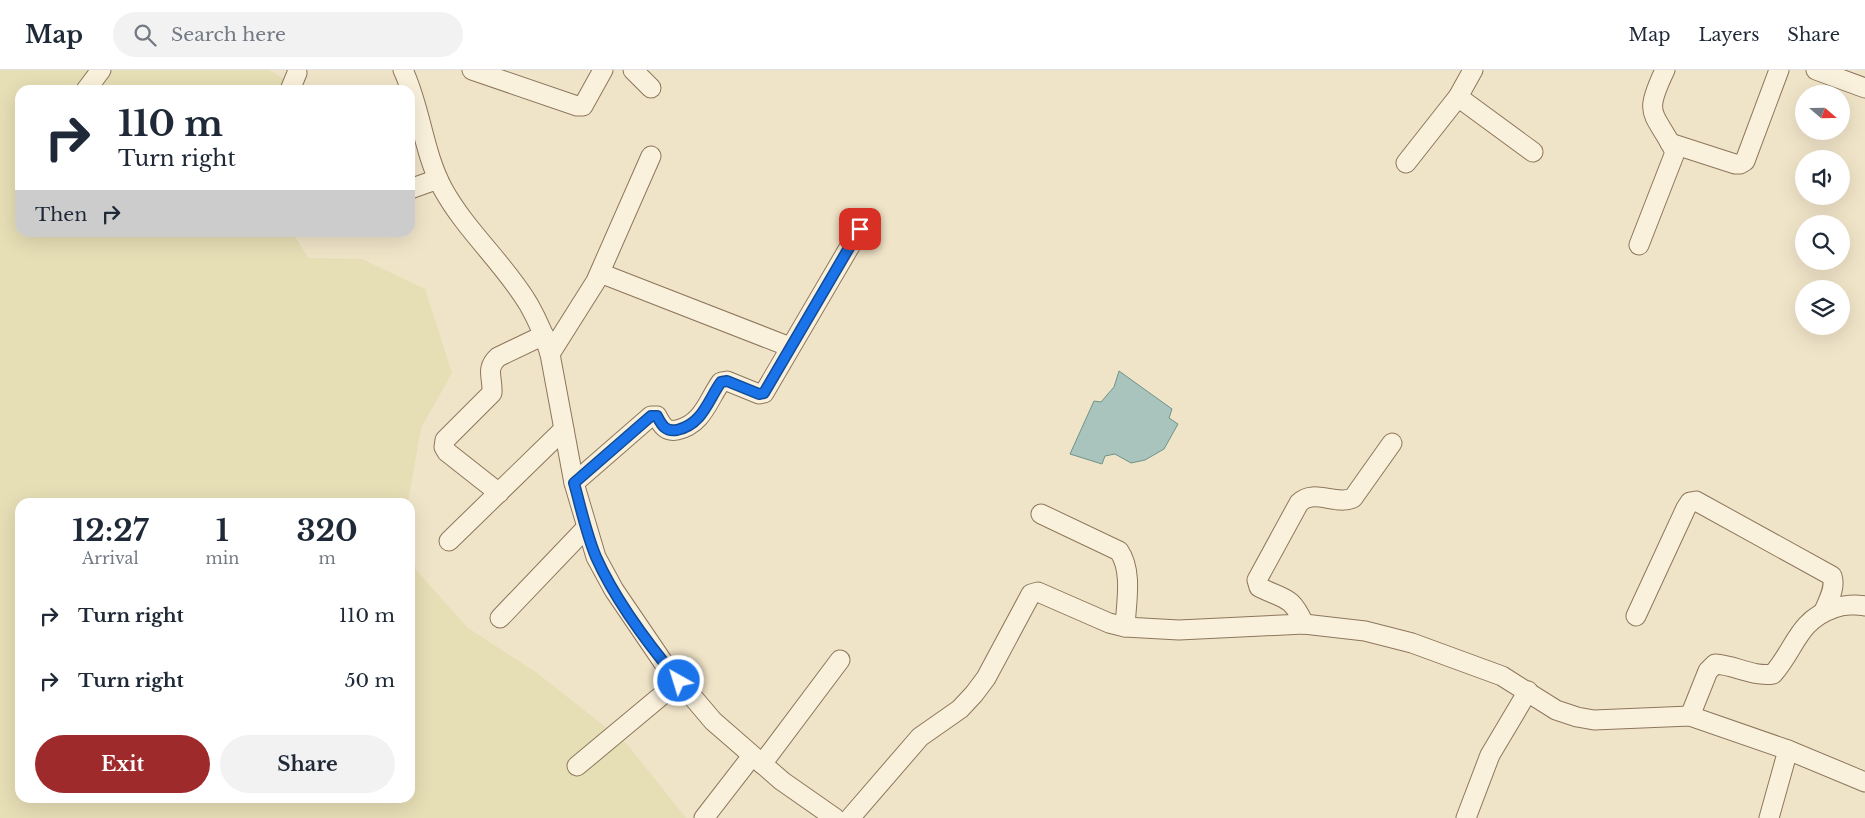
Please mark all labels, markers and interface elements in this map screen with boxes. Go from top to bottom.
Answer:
search box [113,12,463,57]
text: Map [25,20,83,49]
icon: search [131,21,159,49]
text: Search here [171,23,286,46]
text: Map [1629,24,1670,46]
text: Layers [1698,24,1759,46]
text: Share [1787,24,1840,46]
north arrow [1795,85,1850,140]
map controls [1795,85,1850,335]
text: 110 m [118,102,223,145]
icon: right [35,105,100,170]
text: Turn right [118,145,236,172]
button: sound [1795,150,1850,205]
icon: right [97,200,125,228]
text: Then [35,203,87,226]
pin [839,208,881,250]
icon: arrive [846,215,874,243]
button: search [1795,215,1850,270]
button: layers [1795,280,1850,335]
text: 12:27 [72,512,148,549]
text: 1 [216,512,229,549]
text: 320 [296,512,358,549]
text: Arrival [82,548,139,568]
text: min [206,548,239,568]
text: m [319,548,336,568]
icon: right [35,602,63,630]
text: Turn right [78,604,184,627]
text: 110 m [339,604,395,627]
position arrow [652,654,704,706]
icon: right [35,667,63,695]
text: Turn right [78,669,184,692]
text: 50 m [345,669,395,692]
button: Exit [35,735,210,793]
button: Share [220,735,395,793]

